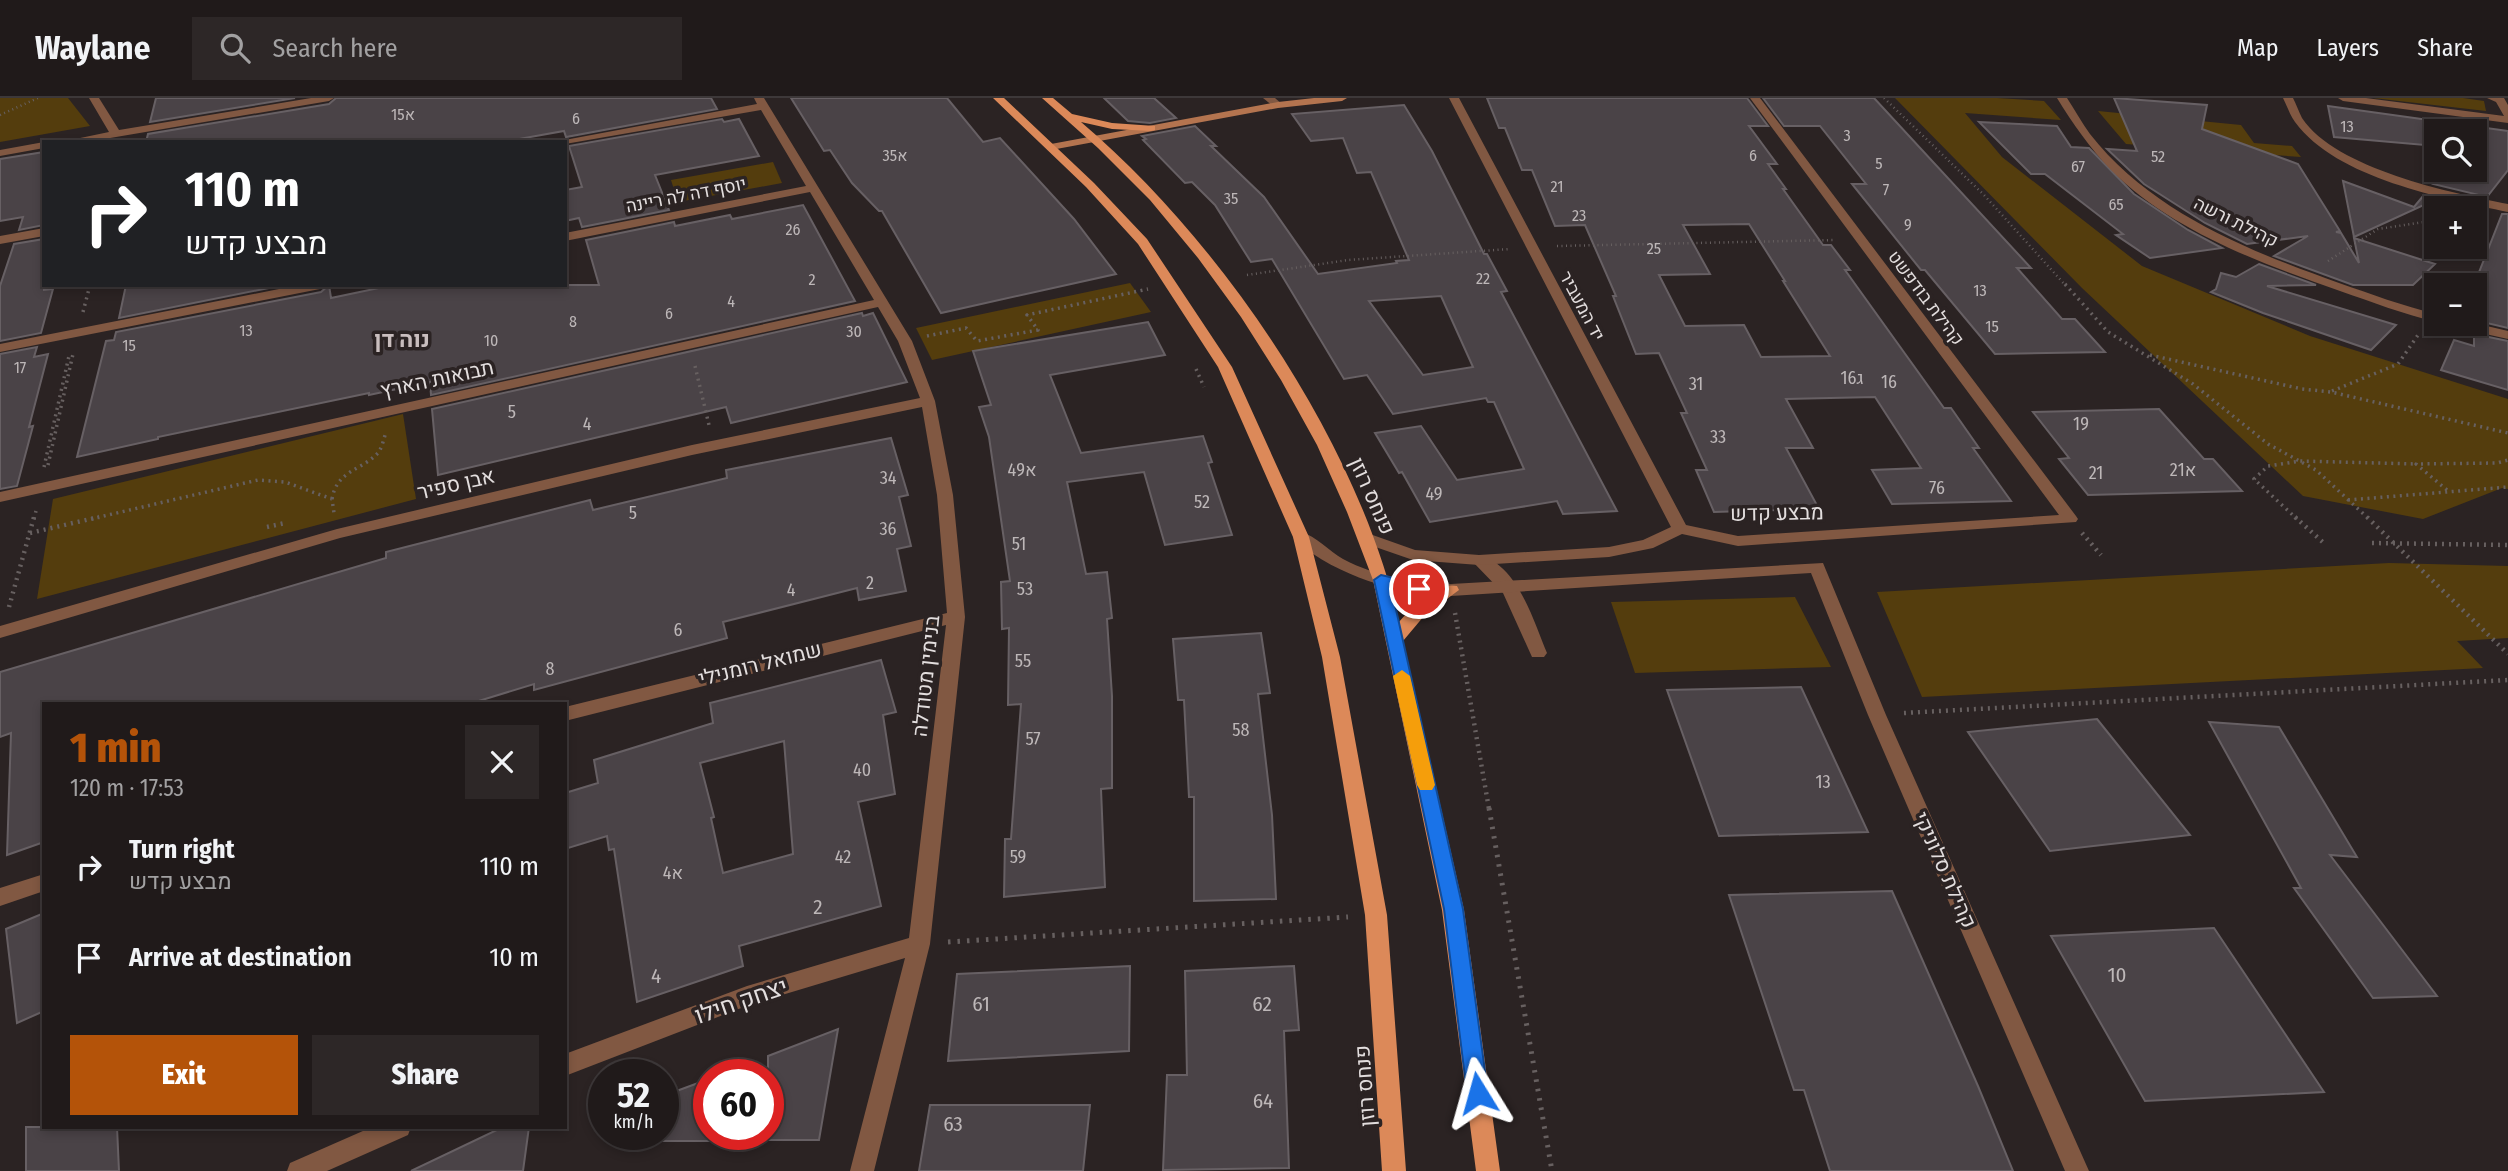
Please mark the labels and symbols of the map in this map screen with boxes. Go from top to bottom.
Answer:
house number: 15א [391,105,415,124]
house number: 6 [572,109,580,128]
house number: 13 [2340,117,2354,136]
house number: 3 [1843,126,1851,145]
house number: 35א [883,146,907,165]
house number: 6 [1749,146,1757,165]
house number: 52 [2151,147,2165,166]
house number: 5 [1875,154,1883,173]
house number: 67 [2071,157,2086,176]
street label: יוסף דה לה ריינה [624,173,748,217]
house number: 21 [1551,177,1563,196]
house number: 7 [1883,180,1890,199]
house number: 35 [1224,189,1238,208]
street label: קהילת ורשה [2190,192,2282,252]
house number: 65 [2108,195,2124,214]
house number: 23 [1572,206,1586,225]
house number: 9 [1904,215,1912,234]
house number: 26 [786,220,801,239]
house number: 25 [1647,239,1661,258]
street label: קהילת בודפשט [1883,246,1969,350]
street label: יד המעביר [1555,268,1609,344]
house number: 22 [1476,269,1490,288]
house number: 2 [808,270,816,289]
house number: 13 [1973,281,1987,300]
house number: 4 [727,292,735,311]
house number: 6 [665,304,673,323]
house number: 8 [569,312,577,331]
house number: 15 [1985,317,1999,336]
house number: 13 [239,321,253,340]
house number: 30 [846,322,862,341]
district label: נוה דן [374,325,430,353]
house number: 10 [484,331,498,350]
house number: 15 [122,336,136,355]
street label: תבואות הארץ [378,354,496,404]
house number: 17 [14,358,27,377]
house number: 16ג [1841,367,1863,389]
house number: 16 [1881,371,1897,393]
house number: 31 [1689,373,1703,395]
house number: 5 [508,401,516,423]
house number: 4 [583,413,592,435]
house number: 19 [2073,413,2089,435]
house number: 33 [1710,426,1726,448]
street label: פנחס רוזן [1343,453,1401,539]
house number: 49א [1007,459,1037,481]
house number: 21א [2170,459,2196,481]
street label: אבן ספיר [415,462,497,506]
house number: 21 [2089,462,2103,484]
house number: 34 [880,467,897,489]
house number: 76 [1929,477,1945,499]
house number: 49 [1425,483,1443,505]
house number: 52 [1194,491,1210,513]
street label: מבצע קדש [1730,499,1824,527]
house number: 5 [629,502,637,524]
house number: 36 [879,518,897,540]
house number: 51 [1012,533,1026,555]
pin [1389,559,1449,619]
house number: 2 [866,572,874,594]
house number: 53 [1017,578,1033,600]
house number: 4 [787,579,796,601]
street label: בנימין מטודלה [907,614,945,738]
house number: 6 [674,619,683,641]
street label: שמואל רומנילי [696,636,824,692]
house number: 55 [1015,650,1031,672]
house number: 8 [546,658,555,680]
house number: 58 [1232,719,1250,741]
house number: 57 [1025,728,1041,750]
house number: 40 [853,759,871,781]
house number: 13 [1815,771,1831,793]
street label: קהילת סלוניקי [1908,808,1982,932]
house number: 42 [835,846,851,868]
house number: 59 [1010,846,1026,868]
house number: 4א [663,862,683,884]
house number: 2 [813,894,823,920]
house number: 10 [2107,962,2127,988]
house number: 4 [651,963,661,989]
street label: יצחק חילו [691,972,791,1030]
house number: 61 [972,991,990,1017]
house number: 62 [1252,991,1272,1017]
street label: פנחס רוזן [1349,1044,1381,1128]
position arrow [1441,1056,1515,1130]
speed limit sign: 60 [693,1059,784,1150]
house number: 64 [1253,1088,1273,1114]
house number: 63 [943,1111,963,1137]

